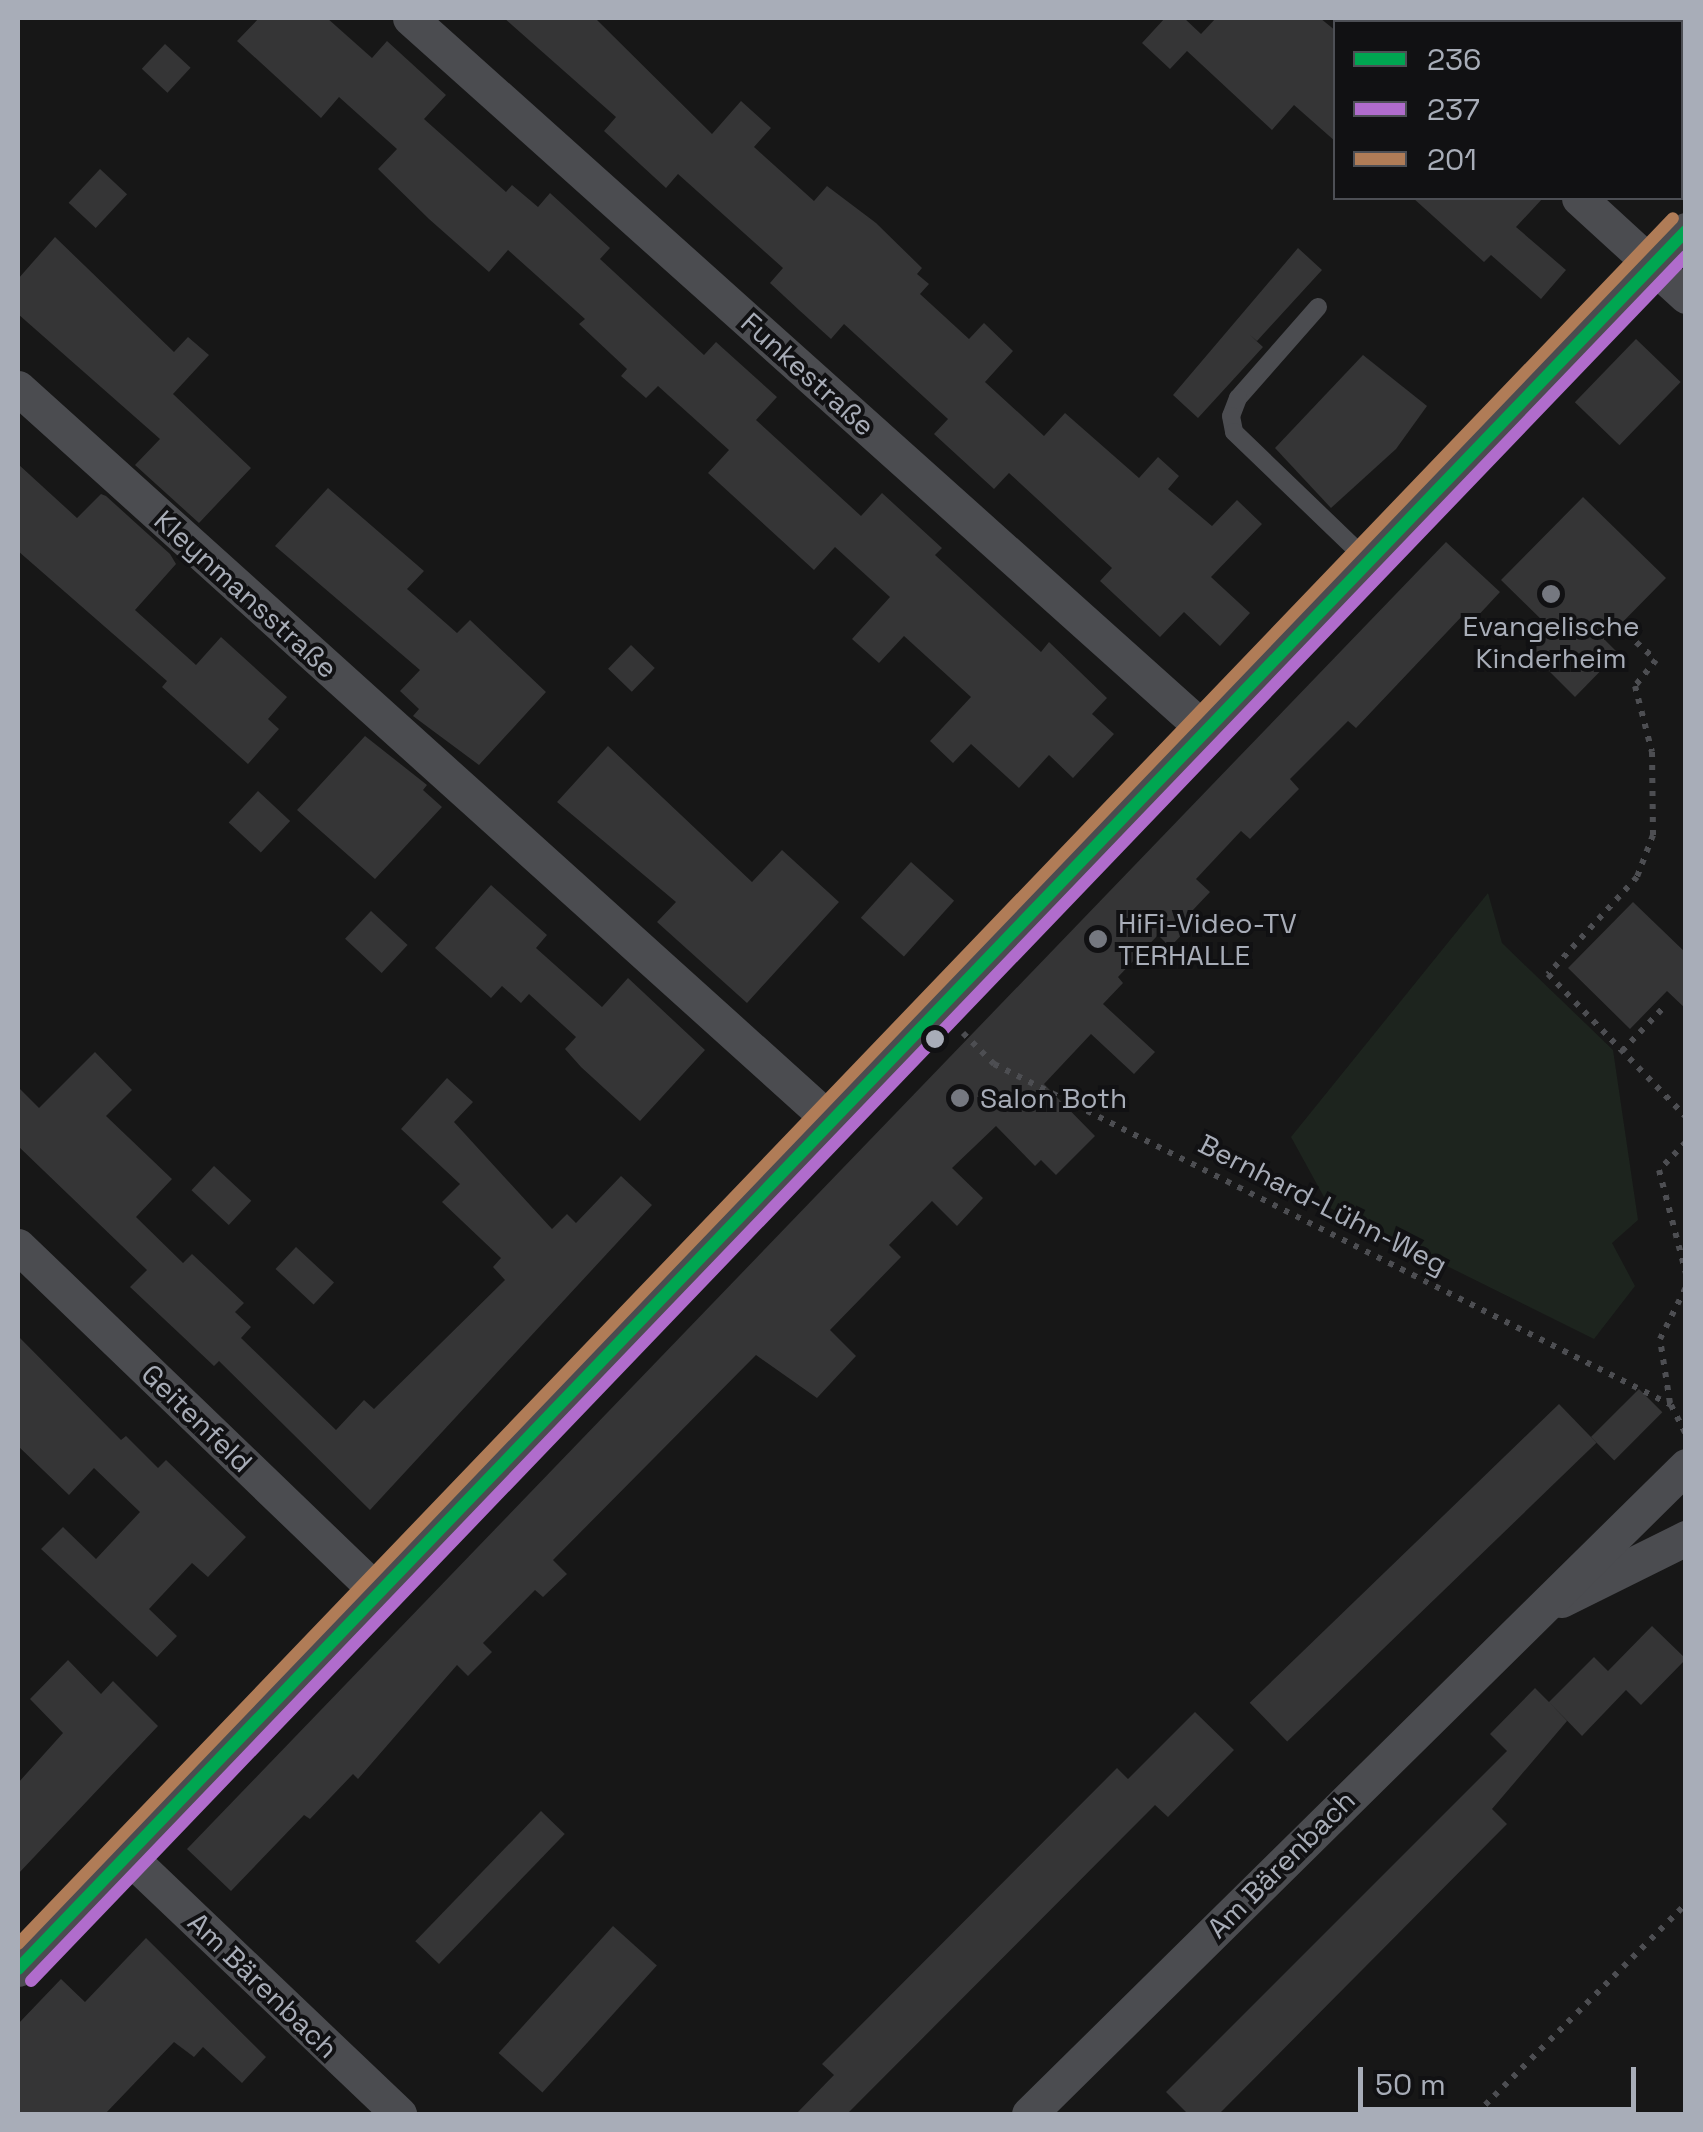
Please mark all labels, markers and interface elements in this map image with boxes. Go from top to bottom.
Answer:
legend [1333,20,1683,200]
text: 236 [1427,40,1481,79]
text: 237 [1427,90,1480,129]
text: 201 [1427,140,1477,179]
street label: Funkestraße [734,305,882,443]
street label: Kleynmansstraße [148,503,344,685]
marker: Evangelische Kinderheim [1540,583,1562,605]
place label: Evangelische Kinderheim [1462,609,1640,675]
place label: HiFi-Video-TV TERHALLE [1118,906,1297,972]
marker: HiFi-Video-TV TERHALLE [1087,928,1109,950]
unlabelled marker [925,1029,945,1049]
place label: Salon Both [980,1081,1127,1115]
marker: Salon Both [949,1087,971,1109]
street label: Bernhard-Lühn-Weg [1193,1127,1453,1281]
street label: Geitenfeld [135,1357,259,1479]
street label: Am Bärenbach [1200,1783,1362,1945]
street label: Am Bärenbach [181,1905,345,2065]
scale bar [1363,2047,1640,2109]
text: 50 m [1375,2065,1446,2104]

